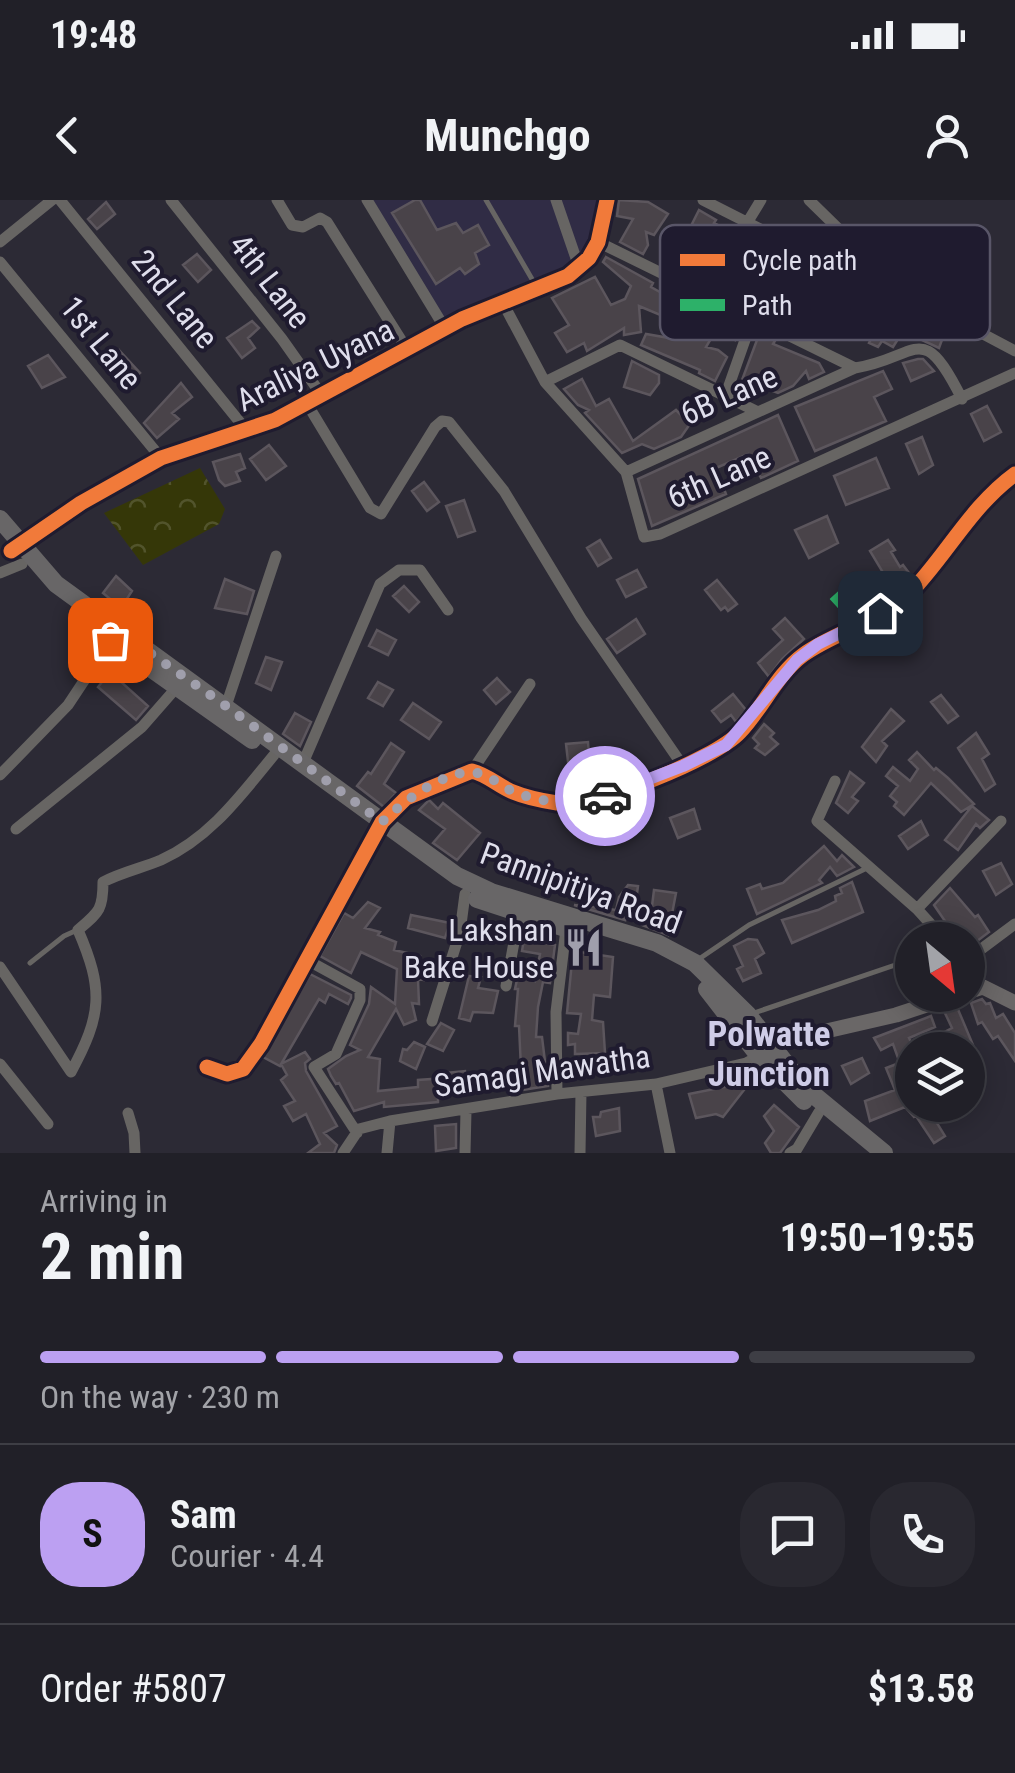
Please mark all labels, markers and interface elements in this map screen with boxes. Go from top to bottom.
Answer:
text: 19:48 [50,13,137,57]
icon: back [40,108,95,163]
icon: person [920,108,975,163]
text: Munchgo [424,109,591,162]
legend [660,225,990,340]
street label: 4th Lane [221,226,319,336]
street label: 2nd Lane [124,242,226,356]
text: Cycle path [742,244,857,277]
street label: 1st Lane [52,289,150,397]
text: Path [742,289,793,322]
street label: Araliya Uyana [230,311,400,419]
street label: 6B Lane [675,357,783,433]
street label: 6th Lane [661,437,777,517]
pin [838,571,923,656]
icon: home [853,586,908,641]
pin [68,598,153,683]
icon: bag [83,613,138,668]
courier [555,746,655,846]
icon: car [578,769,633,824]
street label: Pannipitiya Road [475,834,687,942]
place label: Lakshan Bake House [404,911,554,986]
north arrow [895,922,985,1012]
map controls [895,922,985,1122]
restaurant icon: Lakshan Bake House [563,927,605,969]
district label: Polwatte Junction [708,1014,830,1095]
button: layers [895,1032,985,1122]
street label: Samagi Mawatha [432,1037,652,1105]
text: Arriving in [40,1182,168,1220]
text: 19:50–19:55 [780,1216,975,1260]
text: 2 min [40,1219,184,1295]
text: On the way · 230 m [40,1378,280,1416]
button: chat [740,1482,845,1587]
button: phone [870,1482,975,1587]
text: Sam [170,1493,237,1537]
text: S [82,1512,103,1556]
text: Courier · 4.4 [170,1537,324,1575]
text: Order #5807 [40,1667,227,1711]
text: $13.58 [868,1667,975,1711]

